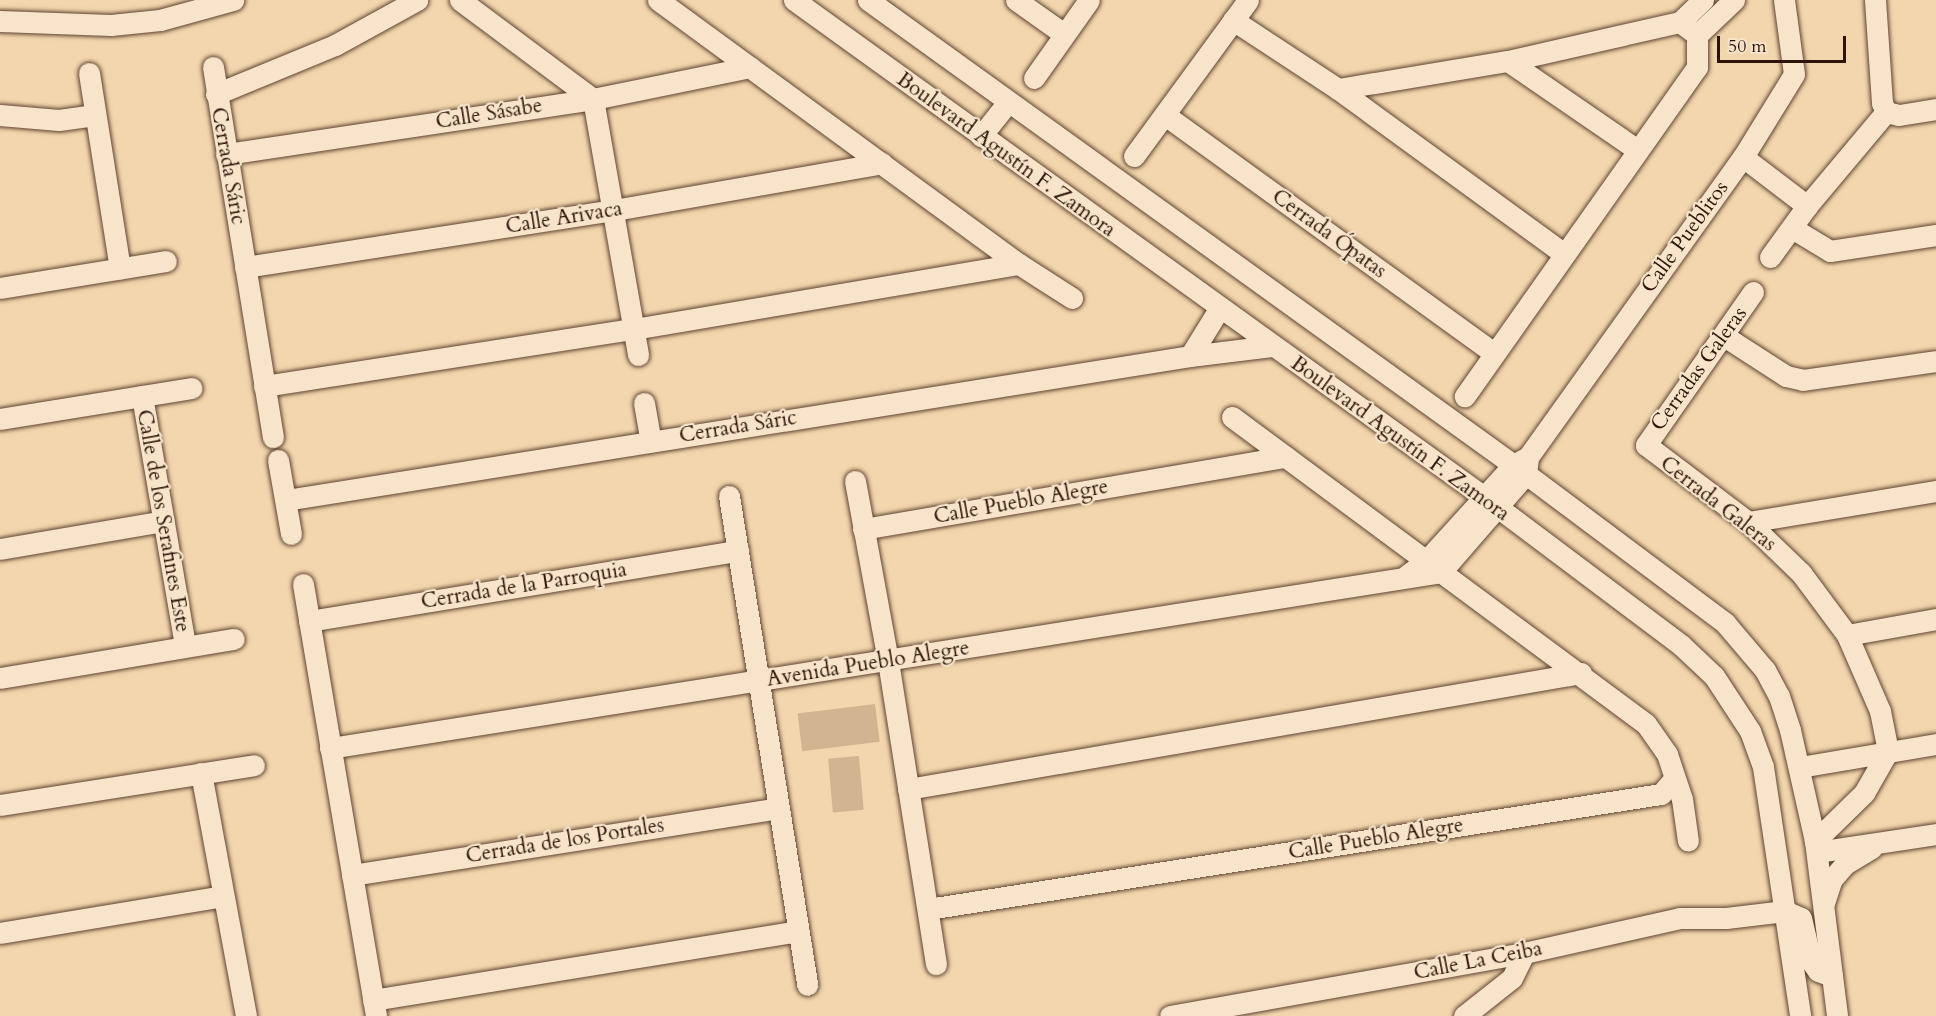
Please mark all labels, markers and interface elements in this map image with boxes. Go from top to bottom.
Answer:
scale bar [1720,24,1849,62]
text: 50 m [1728,34,1767,59]
street label: Boulevard Agustín F. Zamora [892,67,1120,243]
street label: Calle Sásabe [434,93,544,135]
street label: Cerrada Sáric [205,105,251,227]
street label: Calle Pueblitos [1636,176,1734,298]
street label: Cerrada Ópatas [1267,184,1391,284]
street label: Calle Arivaca [504,196,624,240]
street label: Cerradas Galeras [1646,302,1752,436]
street label: Boulevard Agustín F. Zamora [1286,351,1514,527]
street label: Cerrada Sáric [677,405,799,449]
street label: Calle de los Serafines Este [131,408,195,634]
street label: Cerrada Galeras [1655,451,1781,557]
street label: Calle Pueblo Alegre [932,474,1110,530]
street label: Cerrada de la Parroquia [419,557,629,615]
street label: Avenida Pueblo Alegre [765,636,971,692]
street label: Cerrada de los Portales [464,813,666,869]
street label: Calle Pueblo Alegre [1287,813,1465,865]
street label: Calle La Ceiba [1412,936,1544,986]

